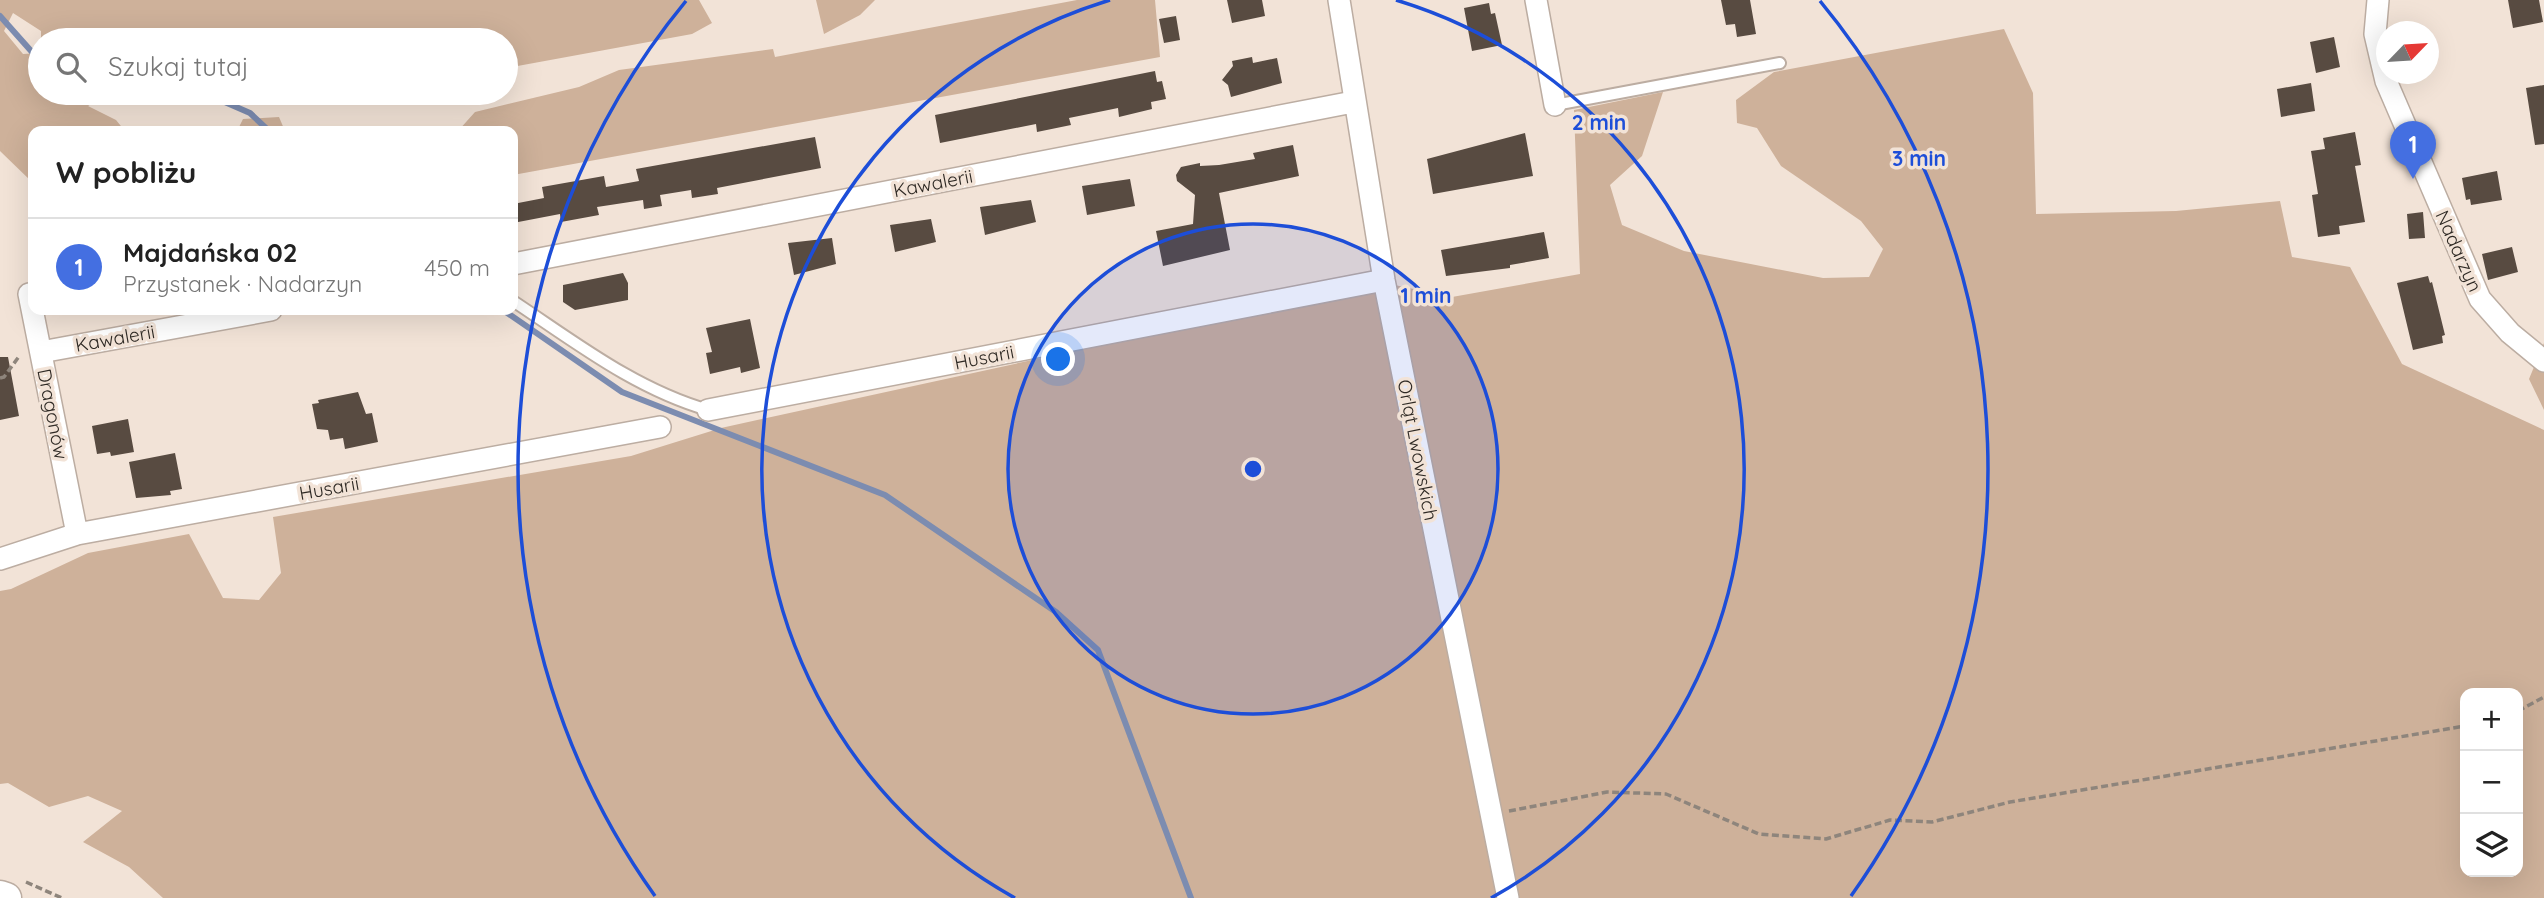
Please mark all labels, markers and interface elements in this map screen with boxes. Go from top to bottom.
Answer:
north arrow [2376,21,2439,84]
search box [28,28,518,105]
icon: search [52,48,90,86]
text: Szukaj tutaj [108,50,249,83]
text: 2 min [1572,109,1626,135]
pin: 1 [2390,121,2436,179]
text: 3 min [1892,145,1946,171]
text: W pobliżu [56,153,196,191]
street label: Kawalerii [891,164,975,202]
street label: Nadarzyn [2430,207,2488,295]
text: Majdańska 02 [123,236,298,269]
text: 1 [75,253,83,282]
text: 450 m [424,253,490,282]
text: Przystanek · Nadarzyn [123,269,362,298]
text: 1 min [1401,282,1451,308]
street label: Kawalerii [73,319,157,357]
street label: Husarii [952,339,1016,375]
your location [1041,342,1075,376]
street label: Dragonów [32,367,74,461]
street label: Orląt Lwowskich [1393,377,1443,523]
centre of rings [1241,457,1265,481]
street label: Husarii [297,471,361,505]
map controls [2460,688,2523,877]
button: + [2460,688,2523,751]
button: − [2460,751,2523,814]
button: layers [2460,814,2523,877]

